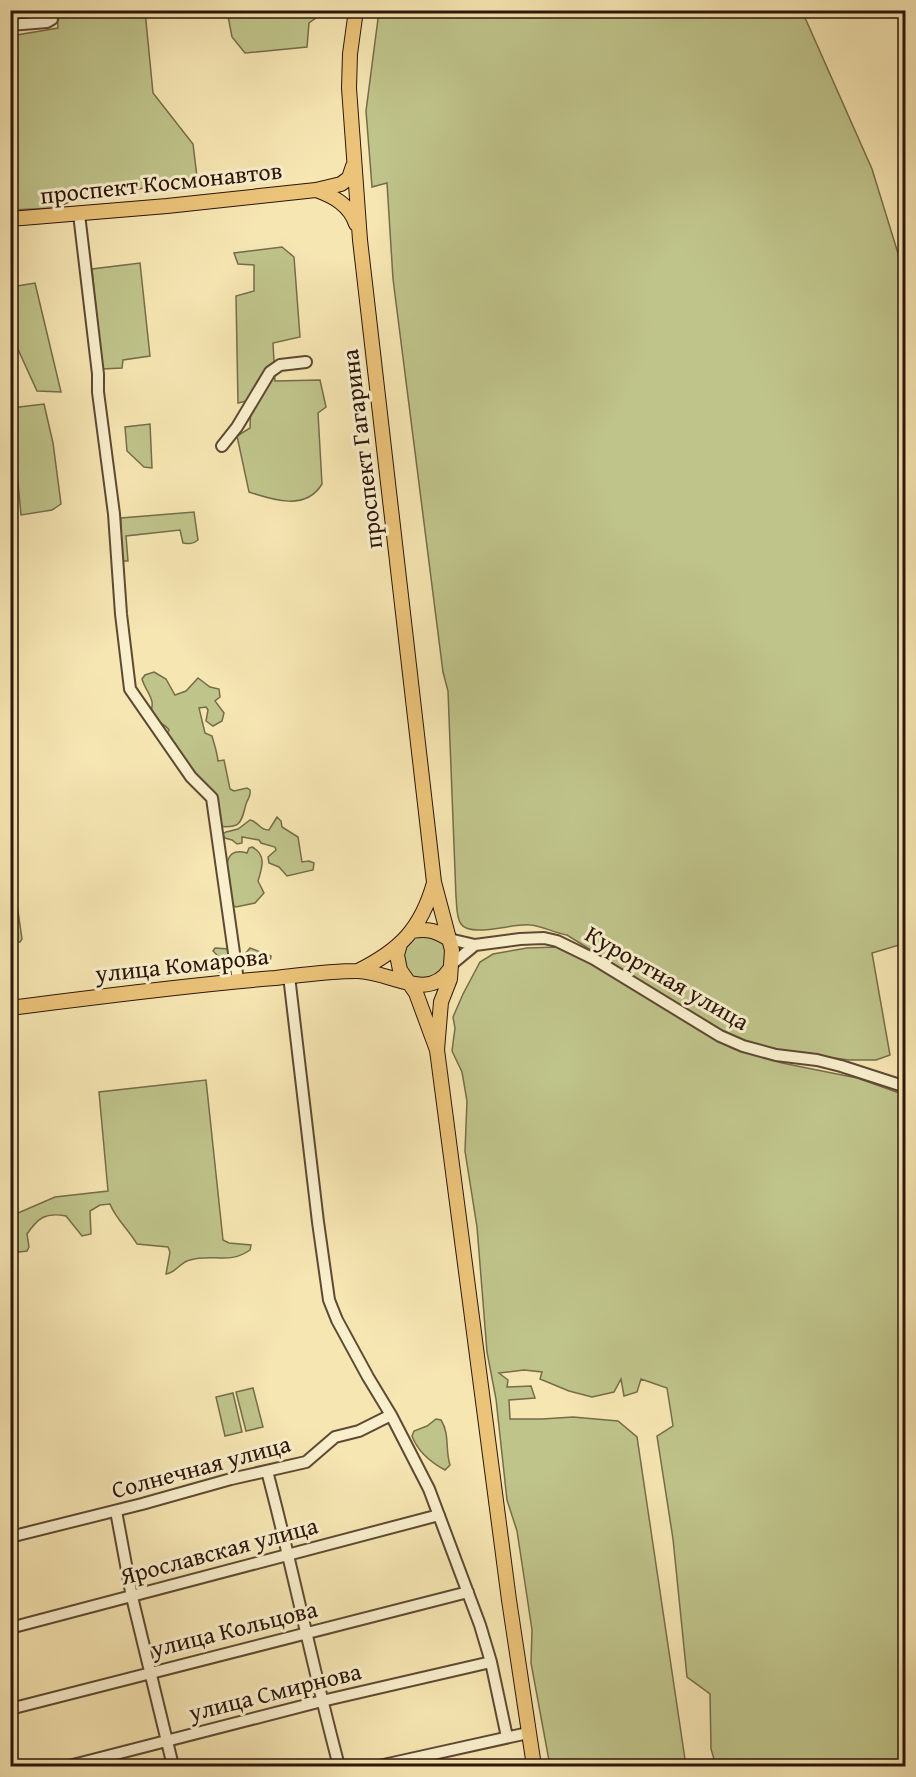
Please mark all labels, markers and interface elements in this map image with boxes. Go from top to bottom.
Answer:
street label: проспект Космонавтов [38,152,284,213]
street label: проспект Гагарина [332,347,391,551]
street label: Курортная улица [579,916,756,1039]
street label: улица Комарова [93,938,271,991]
street label: Солнечная улица [107,1426,295,1507]
street label: Ярославская улица [115,1507,322,1594]
street label: улица Кольцова [146,1591,321,1666]
street label: улица Смирнова [184,1653,365,1730]

